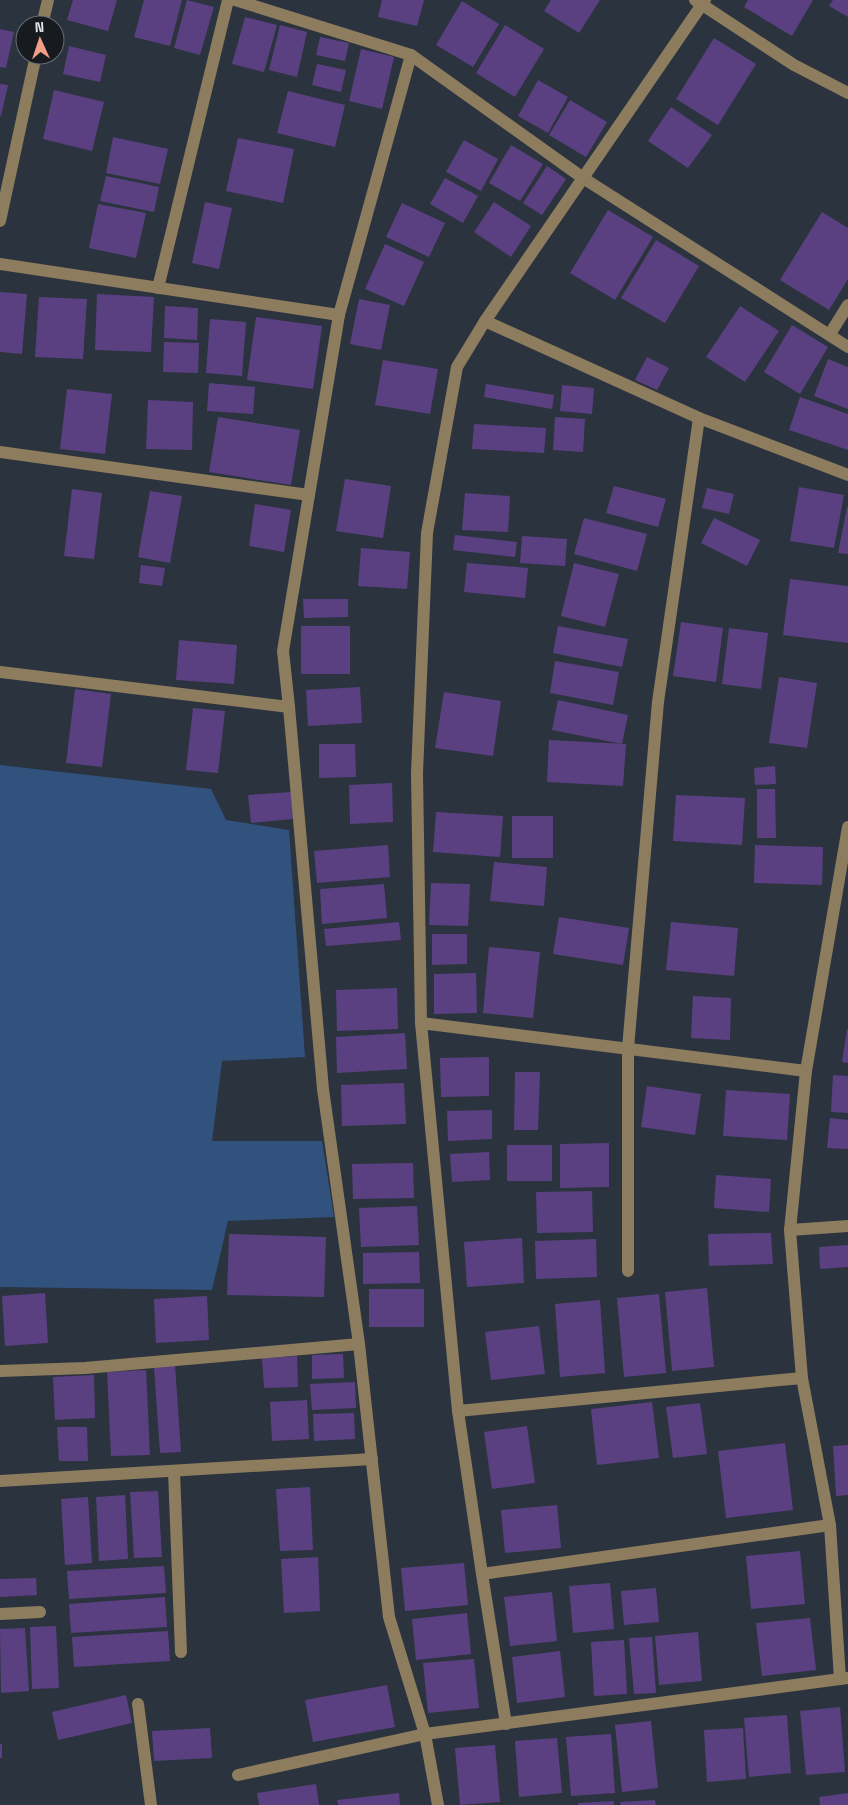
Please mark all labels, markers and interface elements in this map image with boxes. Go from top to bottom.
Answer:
north arrow [15,15,65,65]
text: N [34,18,44,36]

